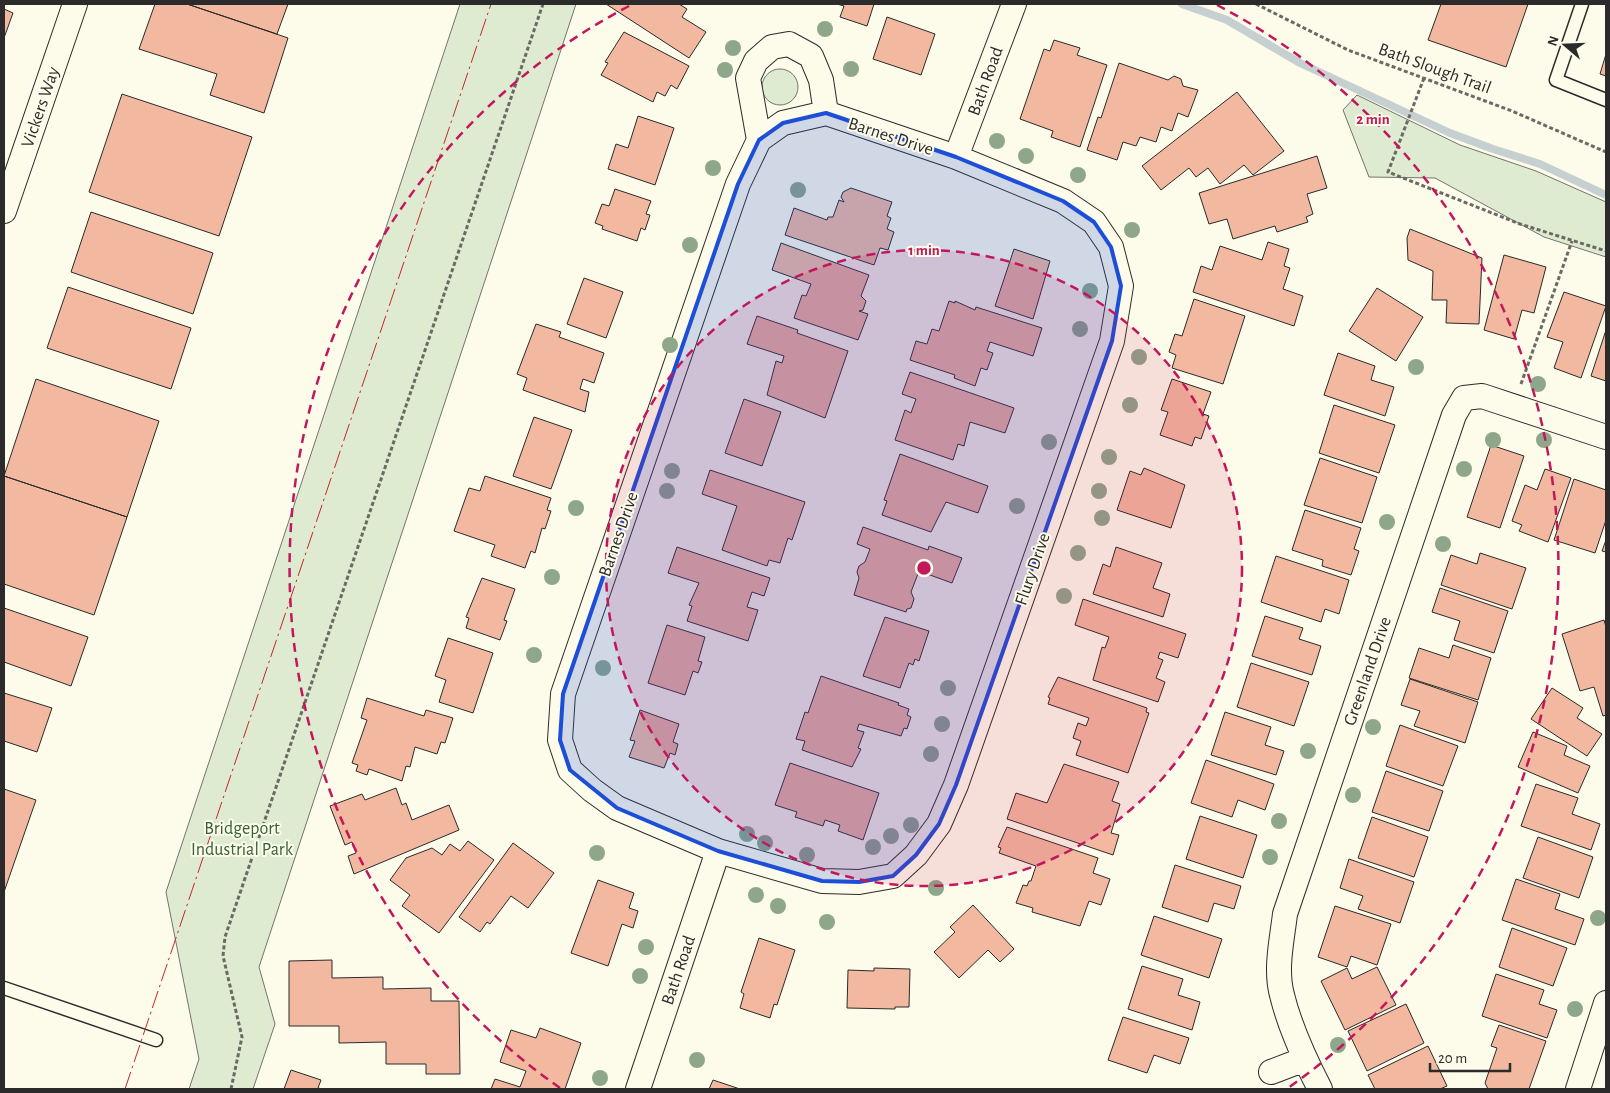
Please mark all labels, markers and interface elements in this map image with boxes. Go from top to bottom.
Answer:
north arrow [1540,20,1590,70]
text: N [1545,34,1562,48]
street label: Bath Slough Trail [1376,40,1493,98]
street label: Bath Road [965,45,1007,118]
street label: Vickers Way [19,64,63,150]
text: 2 min [1356,112,1390,127]
street label: Barnes Drive [846,115,935,159]
text: 1 min [908,243,940,258]
street label: Barnes Drive [596,490,642,579]
street label: Flury Drive [1012,531,1054,608]
centre of rings [915,559,933,577]
street label: Greenland Drive [1341,615,1395,728]
park label: Bridgeport Industrial Park [191,820,294,859]
street label: Bath Road [659,933,699,1007]
scale bar [1430,1040,1510,1072]
text: 20 m [1438,1051,1467,1066]

